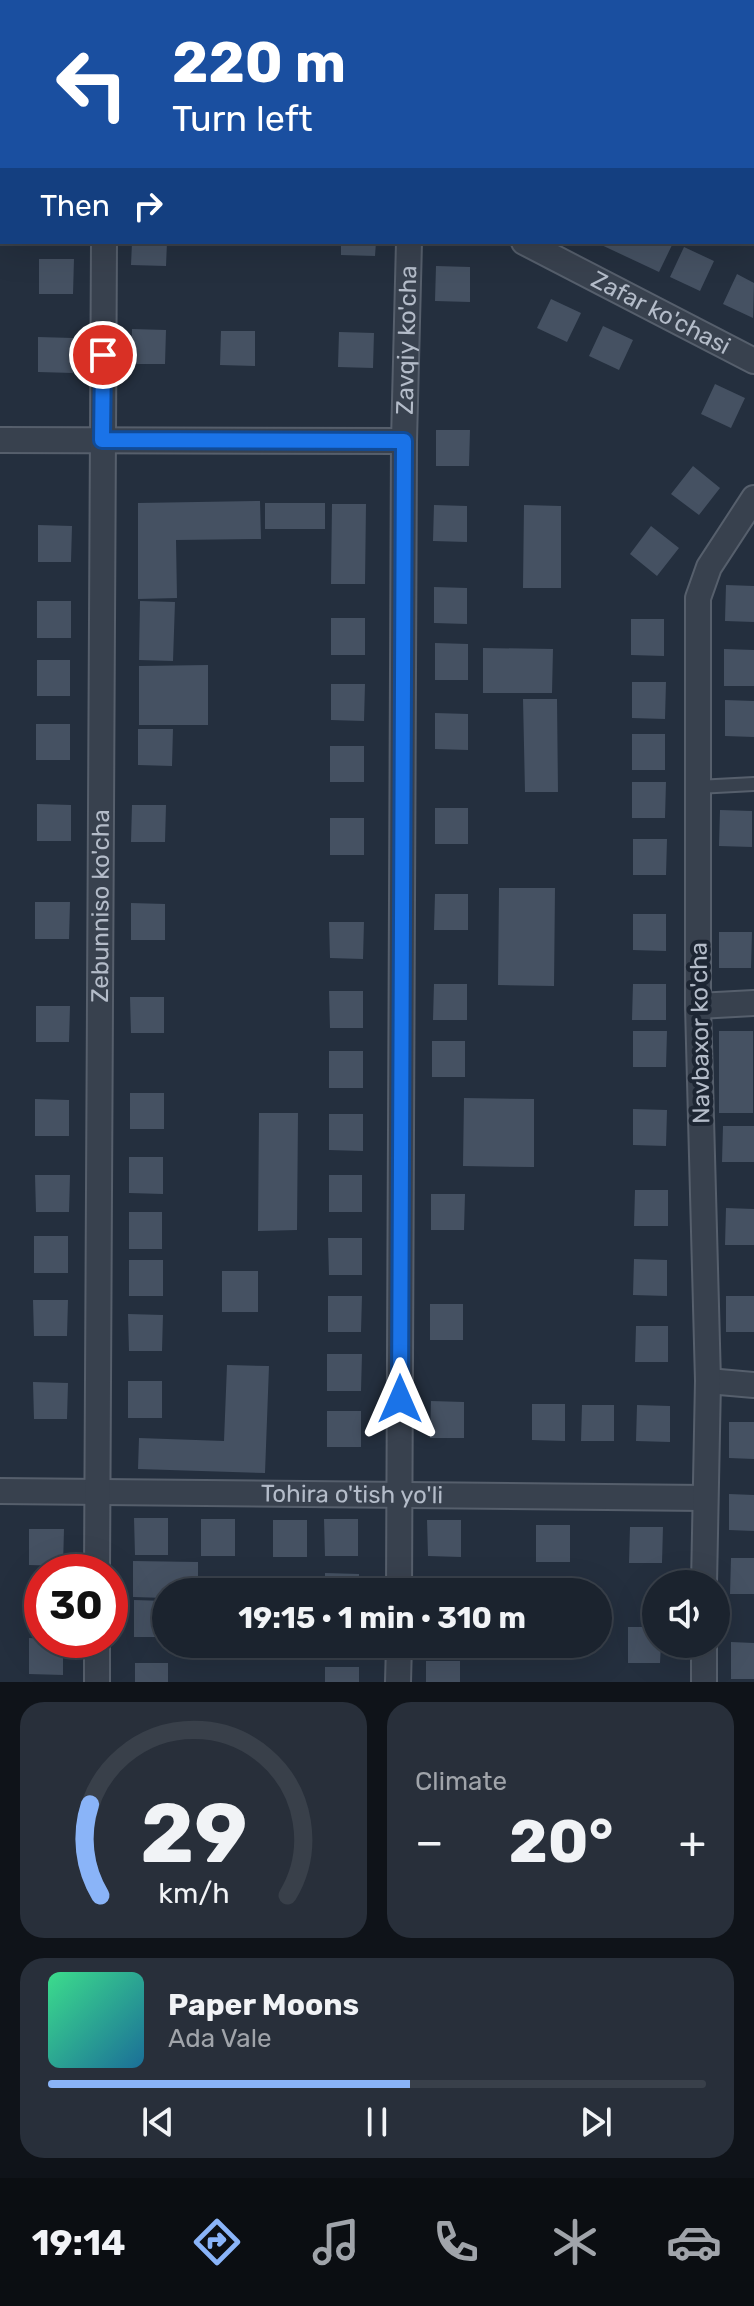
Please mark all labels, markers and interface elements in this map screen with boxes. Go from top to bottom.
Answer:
text: 220 m [172,30,346,96]
icon: left [40,32,144,136]
text: Turn left [172,97,313,140]
icon: right [126,184,170,228]
text: Then [40,188,110,224]
street label: Zavqiy ko'cha [391,265,422,415]
street label: Zafar ko'chasi [586,265,735,360]
pin [69,321,137,389]
icon: arrive [81,333,125,377]
street label: Zebunniso ko'cha [86,809,115,1003]
street label: Navbaxor ko'cha [684,942,716,1124]
position arrow [358,1357,442,1441]
street label: Tohira o'tish yo'li [261,1480,443,1509]
speed limit sign: 30 [24,1554,128,1658]
map controls [642,1570,730,1658]
button: sound [642,1570,730,1658]
text: 19:15 · 1 min · 310 m [238,1600,526,1636]
text: Climate [415,1766,507,1797]
text: 29 [140,1784,247,1883]
text: 20° [509,1806,613,1877]
text: − [415,1816,444,1868]
text: + [679,1816,706,1868]
text: km/h [158,1876,229,1910]
text: Paper Moons [168,1987,359,2023]
text: Ada Vale [168,2023,272,2054]
icon: previous [136,2100,180,2144]
icon: pause [355,2100,399,2144]
icon: next [574,2100,618,2144]
icon: directions [189,2214,245,2270]
icon: music [308,2214,364,2270]
icon: phone [428,2214,484,2270]
icon: climate [547,2214,603,2270]
icon: car [666,2214,722,2270]
text: 19:14 [32,2221,126,2264]

